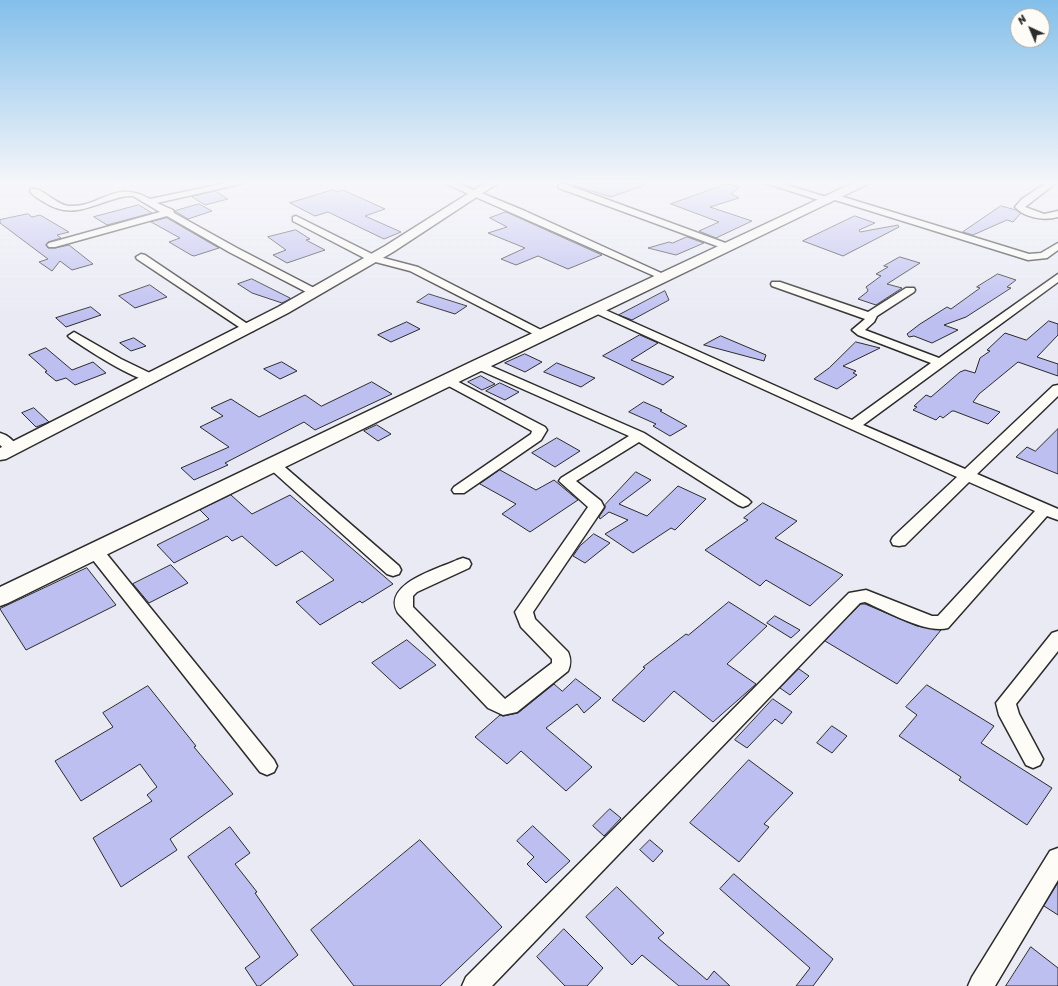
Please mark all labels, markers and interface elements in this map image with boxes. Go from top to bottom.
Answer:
north arrow [1010,8,1050,48]
text: N [1013,10,1031,29]

